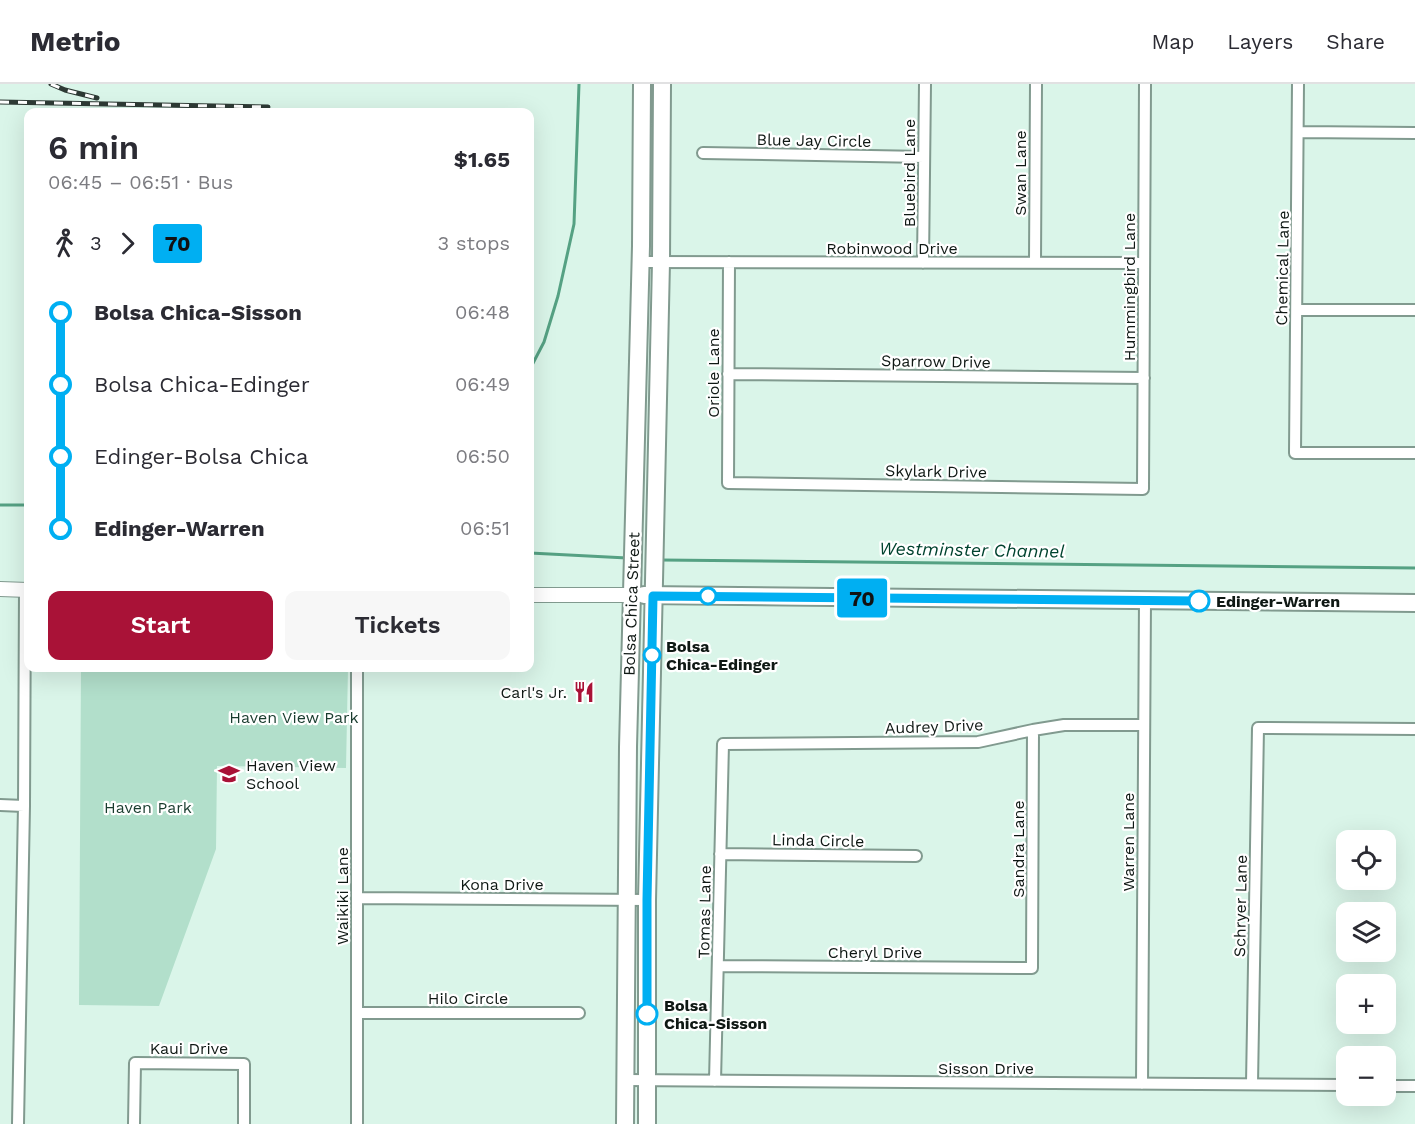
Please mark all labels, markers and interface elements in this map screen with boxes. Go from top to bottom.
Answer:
text: Metrio [30,25,121,58]
text: Map [1151,29,1194,54]
text: Layers [1227,29,1293,54]
text: Share [1326,29,1385,54]
street label: Bluebird Lane [900,119,919,227]
text: 6 min [48,128,139,167]
street label: Blue Jay Circle [756,130,872,151]
street label: Swan Lane [1011,130,1030,216]
text: $1.65 [454,147,510,172]
text: 06:45 – 06:51 · Bus [48,170,233,194]
street label: Chemical Lane [1272,210,1293,326]
street label: Hummingbird Lane [1120,213,1139,361]
icon: walk [48,227,81,260]
icon: forward [111,227,144,260]
text: 3 [90,231,102,255]
text: 70 [165,231,190,256]
text: 3 stops [438,231,510,255]
street label: Robinwood Drive [826,239,958,258]
text: Bolsa Chica-Sisson [94,300,302,325]
text: 06:48 [455,300,510,324]
street label: Oriole Lane [704,328,723,418]
street label: Sparrow Drive [881,351,991,372]
text: Bolsa Chica-Edinger [94,372,310,397]
text: 06:49 [455,372,510,396]
text: Edinger-Bolsa Chica [94,444,309,469]
text: 06:50 [455,444,510,468]
street label: Skylark Drive [885,461,987,482]
text: Edinger-Warren [94,516,265,541]
text: 06:51 [460,516,510,540]
street label: Bolsa Chica Street [619,531,644,676]
water label: Westminster Channel [879,537,1065,562]
line badge: 70 [835,578,889,618]
text: 70 [849,586,875,611]
unlabelled marker [699,587,717,605]
marker: Edinger-Warren [1188,590,1210,612]
button: Start [48,591,273,660]
button: Tickets [285,591,510,660]
place label: Edinger-Warren [1216,592,1340,611]
place label: Bolsa Chica-Edinger [666,637,778,674]
marker: Bolsa Chica-Edinger [643,646,661,664]
restaurant icon: Carl's Jr. [572,680,596,704]
place label: Carl's Jr. [500,683,567,702]
park label: Haven View Park [229,708,359,727]
street label: Audrey Drive [884,715,984,738]
place label: Haven View School [246,756,336,793]
school or university icon: Haven View School [217,762,241,786]
street label: Warren Lane [1119,793,1138,891]
park label: Haven Park [104,798,192,817]
street label: Sandra Lane [1009,800,1028,898]
street label: Linda Circle [772,830,864,851]
map controls [1336,830,1396,1106]
button: locate [1336,830,1396,890]
street label: Waikiki Lane [333,847,352,945]
street label: Schryer Lane [1230,855,1251,957]
street label: Tomas Lane [694,865,715,959]
street label: Kona Drive [460,875,544,894]
button: layers [1336,902,1396,962]
street label: Cheryl Drive [828,943,922,962]
button: + [1336,974,1396,1034]
street label: Hilo Circle [428,989,508,1008]
place label: Bolsa Chica-Sisson [664,996,767,1033]
marker: Bolsa Chica-Sisson [636,1003,658,1025]
street label: Kaui Drive [150,1039,228,1058]
button: − [1336,1046,1396,1106]
street label: Sisson Drive [938,1059,1034,1078]

